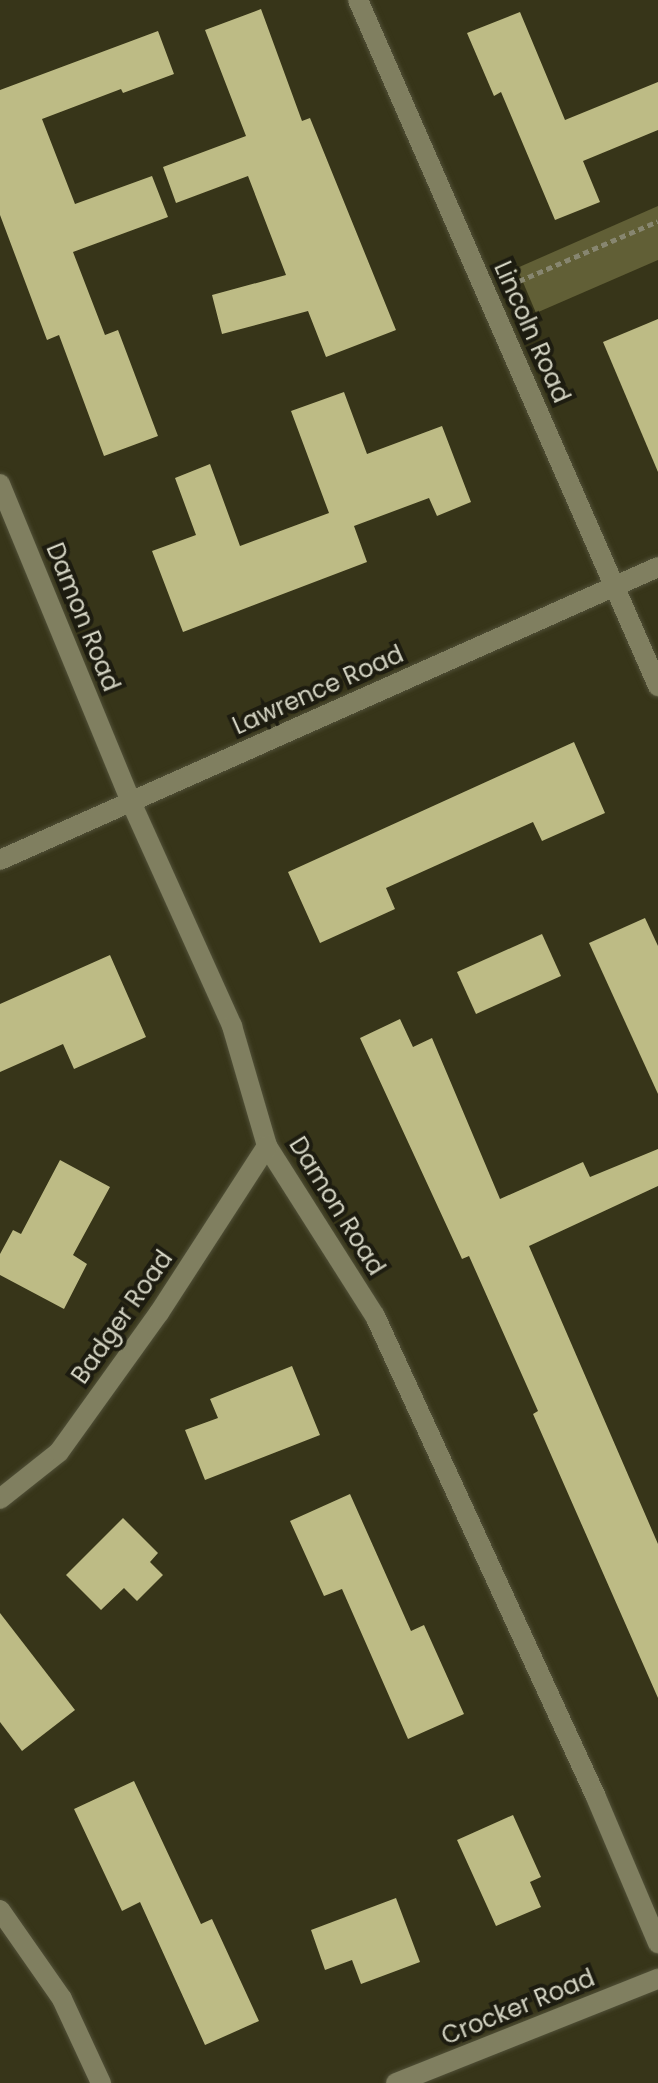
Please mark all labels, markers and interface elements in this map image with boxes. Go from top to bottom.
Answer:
street label: Lincoln Road [488,257,576,407]
street label: Damon Road [40,539,126,695]
street label: Lawrence Road [228,639,408,741]
street label: Damon Road [283,1132,391,1280]
street label: Badger Road [65,1245,179,1389]
street label: Crocker Road [437,1963,599,2051]

